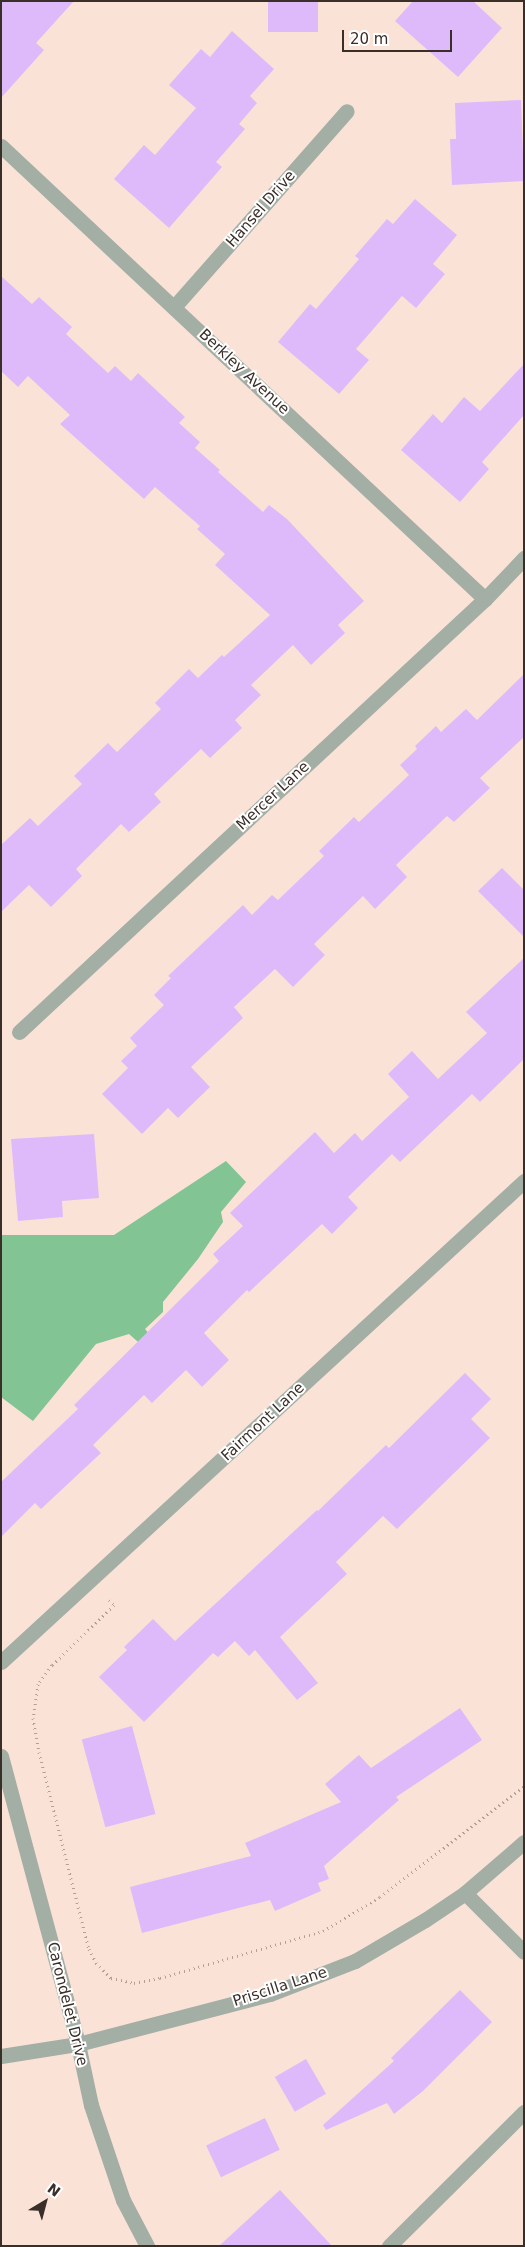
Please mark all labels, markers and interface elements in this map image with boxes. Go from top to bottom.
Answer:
scale bar [345,20,455,52]
text: 20 m [350,30,388,48]
street label: Hansel Drive [223,167,299,251]
street label: Berkley Avenue [195,325,293,419]
street label: Mercer Lane [233,758,313,834]
street label: Fairmont Lane [218,1379,308,1465]
street label: Carondelet Drive [43,1940,91,2068]
street label: Priscilla Lane [231,1963,329,2011]
north arrow [20,2177,70,2227]
text: N [45,2180,64,2200]

